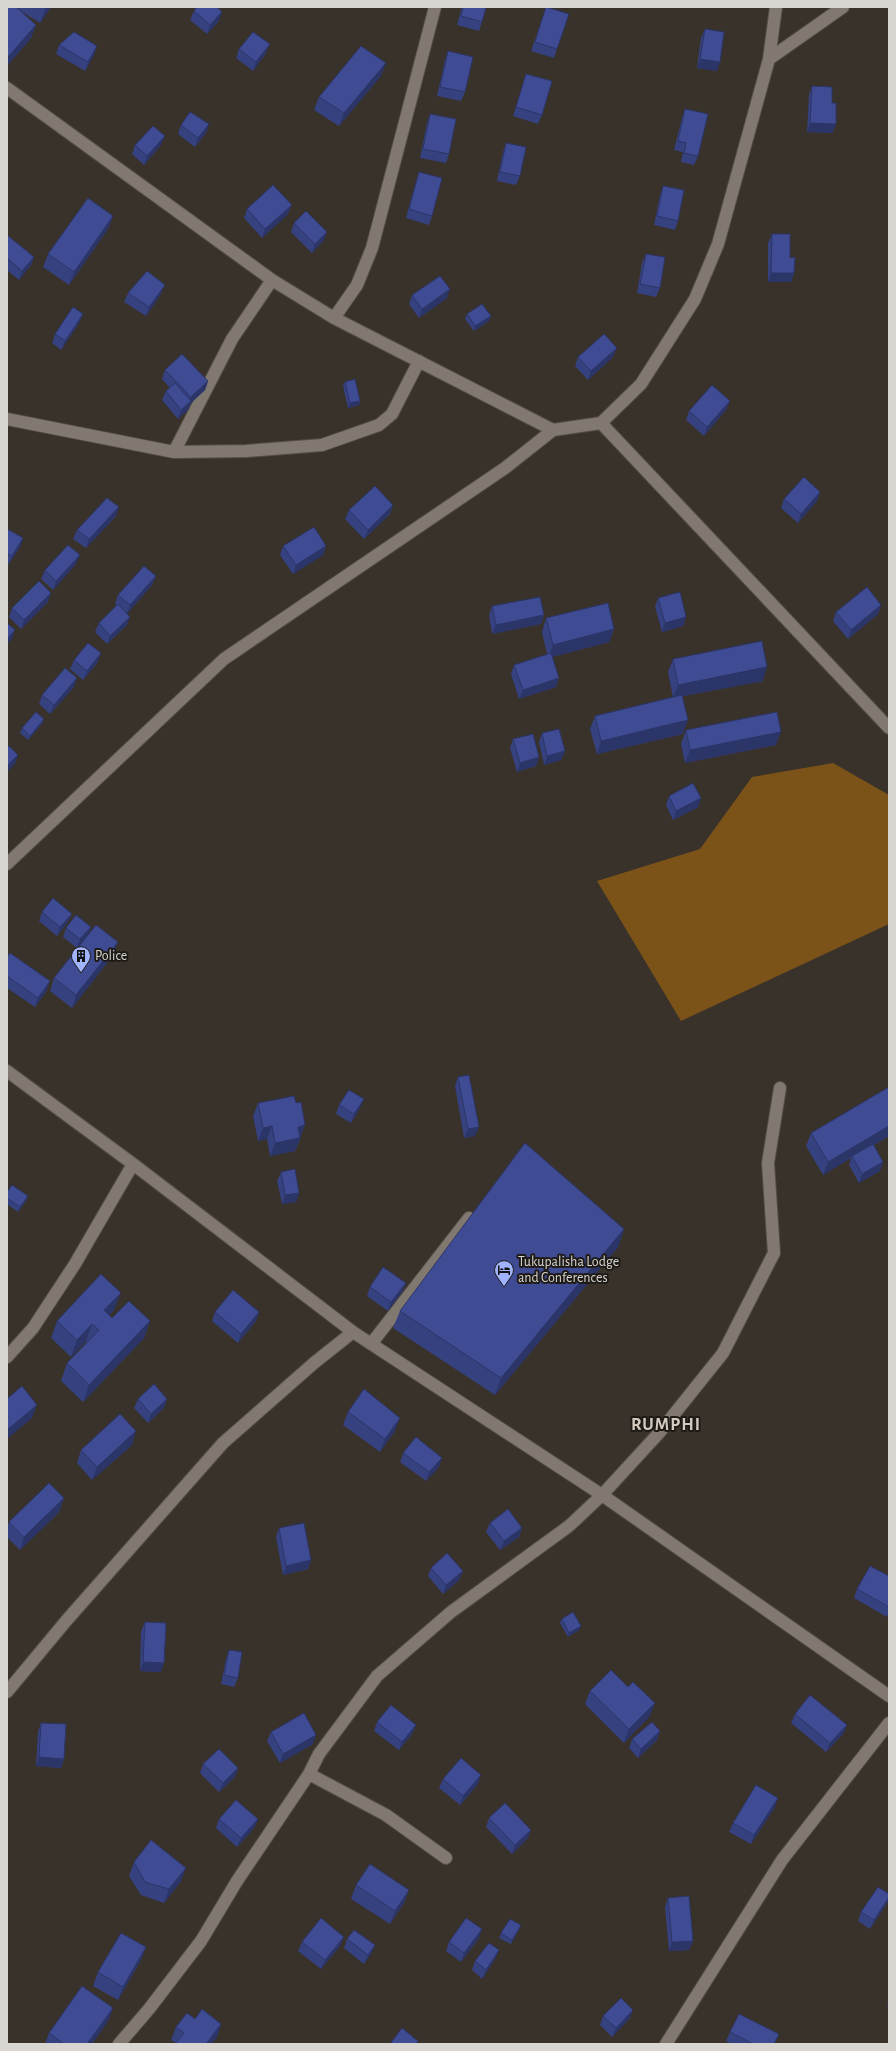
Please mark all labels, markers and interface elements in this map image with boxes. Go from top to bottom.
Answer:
building icon: Police [70,945,92,973]
place label: Police [95,949,127,963]
place label: Tukupalisha Lodge and Conferences [518,1255,619,1285]
hotel icon: Tukupalisha Lodge and Conferences [493,1259,515,1287]
district label: RUMPHI [631,1416,701,1434]

